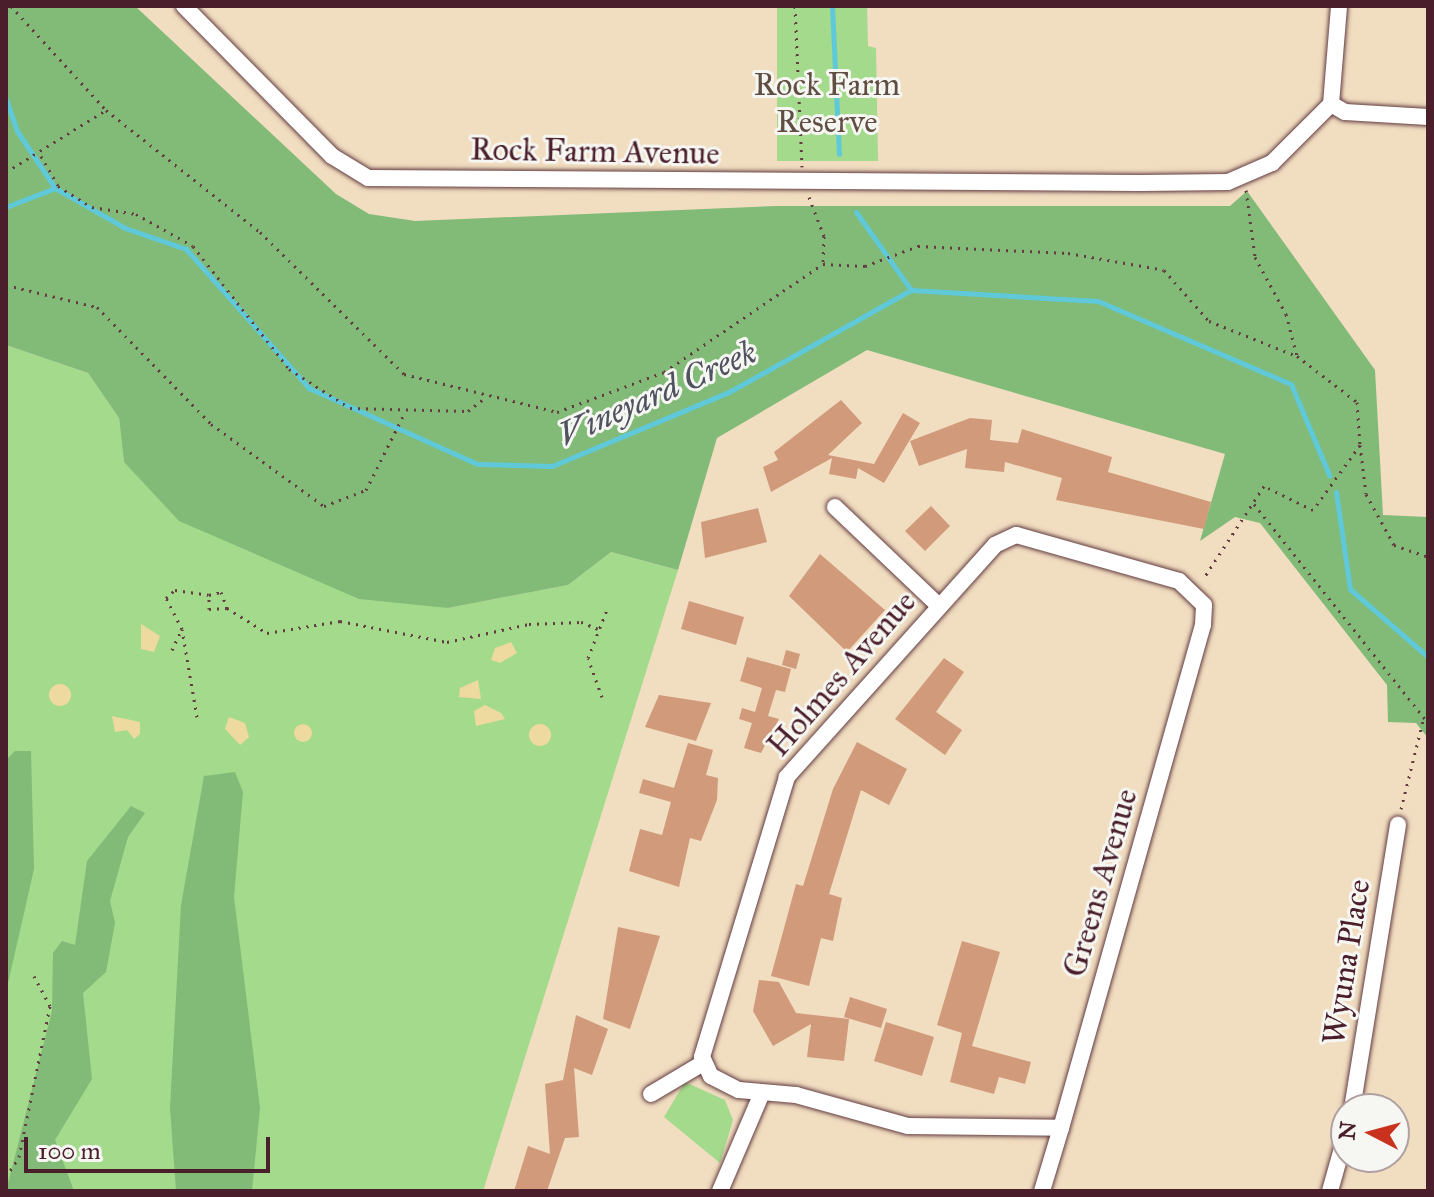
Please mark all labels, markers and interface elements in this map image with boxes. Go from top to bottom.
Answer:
park label: Rock Farm Reserve [754,67,900,142]
street label: Rock Farm Avenue [470,131,720,173]
water label: Vineyard Creek [551,331,763,455]
street label: Holmes Avenue [760,583,924,765]
street label: Greens Avenue [1056,785,1146,981]
street label: Wyuna Place [1315,877,1379,1047]
north arrow [1330,1093,1410,1173]
text: N [1333,1120,1362,1141]
scale bar [28,1121,274,1171]
text: 100 m [38,1136,101,1166]

